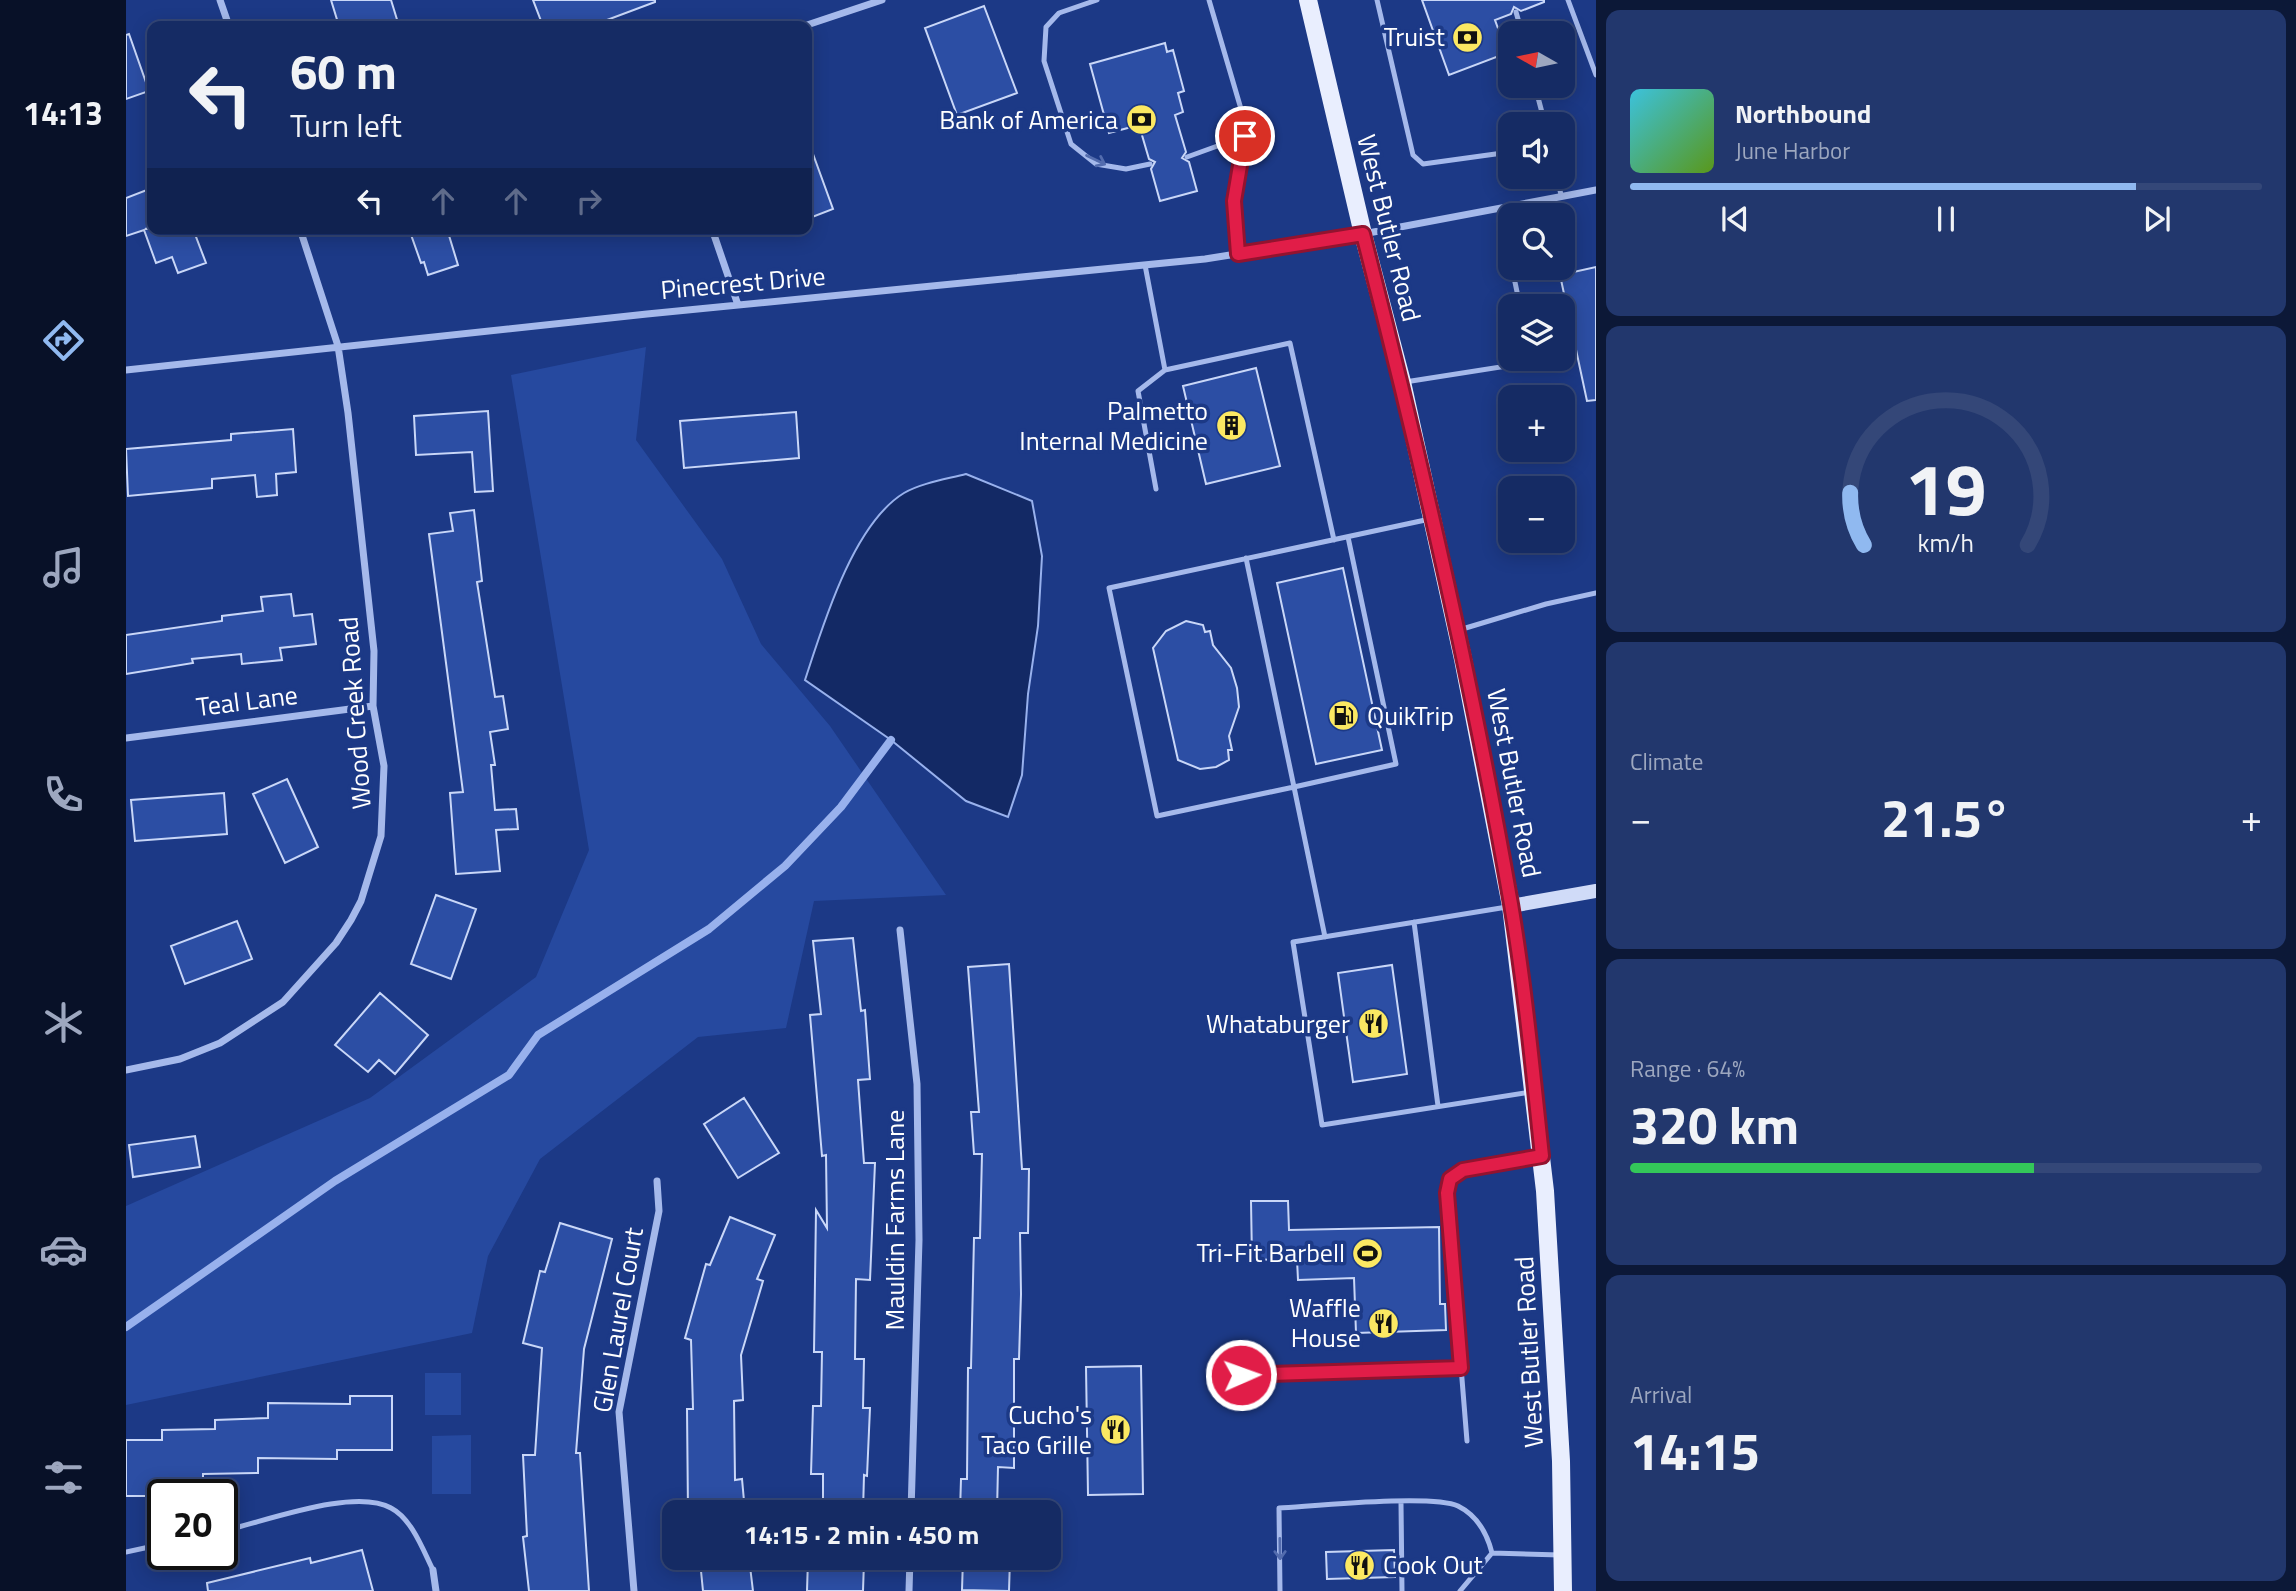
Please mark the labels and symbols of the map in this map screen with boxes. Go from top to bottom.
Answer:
place label: Truist [1384,17,1445,56]
bank icon: Truist [1451,20,1485,54]
north arrow [1498,21,1575,98]
place label: Bank of America [939,100,1118,139]
bank icon: Bank of America [1124,103,1158,137]
pin [1215,106,1275,166]
street label: West Butler Road [1347,130,1432,326]
one-way arrow [1085,154,1106,167]
street label: Pinecrest Drive [659,256,827,309]
place label: Palmetto Internal Medicine [1019,391,1208,460]
building icon: Palmetto Internal Medicine [1214,409,1248,443]
street label: Wood Creek Road [328,615,381,811]
street label: Teal Lane [194,675,300,726]
street label: West Butler Road [1477,685,1552,881]
place label: QuikTrip [1367,696,1454,735]
fuel station icon: QuikTrip [1327,699,1361,733]
place label: Whataburger [1206,1004,1350,1043]
restaurant icon: Whataburger [1356,1007,1390,1041]
street label: Mauldin Farms Lane [875,1110,914,1330]
street label: Glen Laurel Court [582,1224,653,1416]
place label: Tri-Fit Barbell [1196,1233,1345,1272]
sports icon: Tri-Fit Barbell [1351,1236,1385,1270]
street label: West Butler Road [1504,1255,1553,1449]
place label: Waffle House [1289,1288,1361,1357]
restaurant icon: Waffle House [1367,1306,1401,1340]
position arrow [1204,1338,1278,1412]
place label: Cucho's Taco Grille [981,1395,1092,1464]
restaurant icon: Cucho's Taco Grille [1098,1413,1132,1447]
speed limit sign: 20 [147,1479,238,1570]
one-way arrow [1273,1538,1287,1561]
place label: Cook Out [1383,1545,1483,1584]
restaurant icon: Cook Out [1343,1548,1377,1582]

